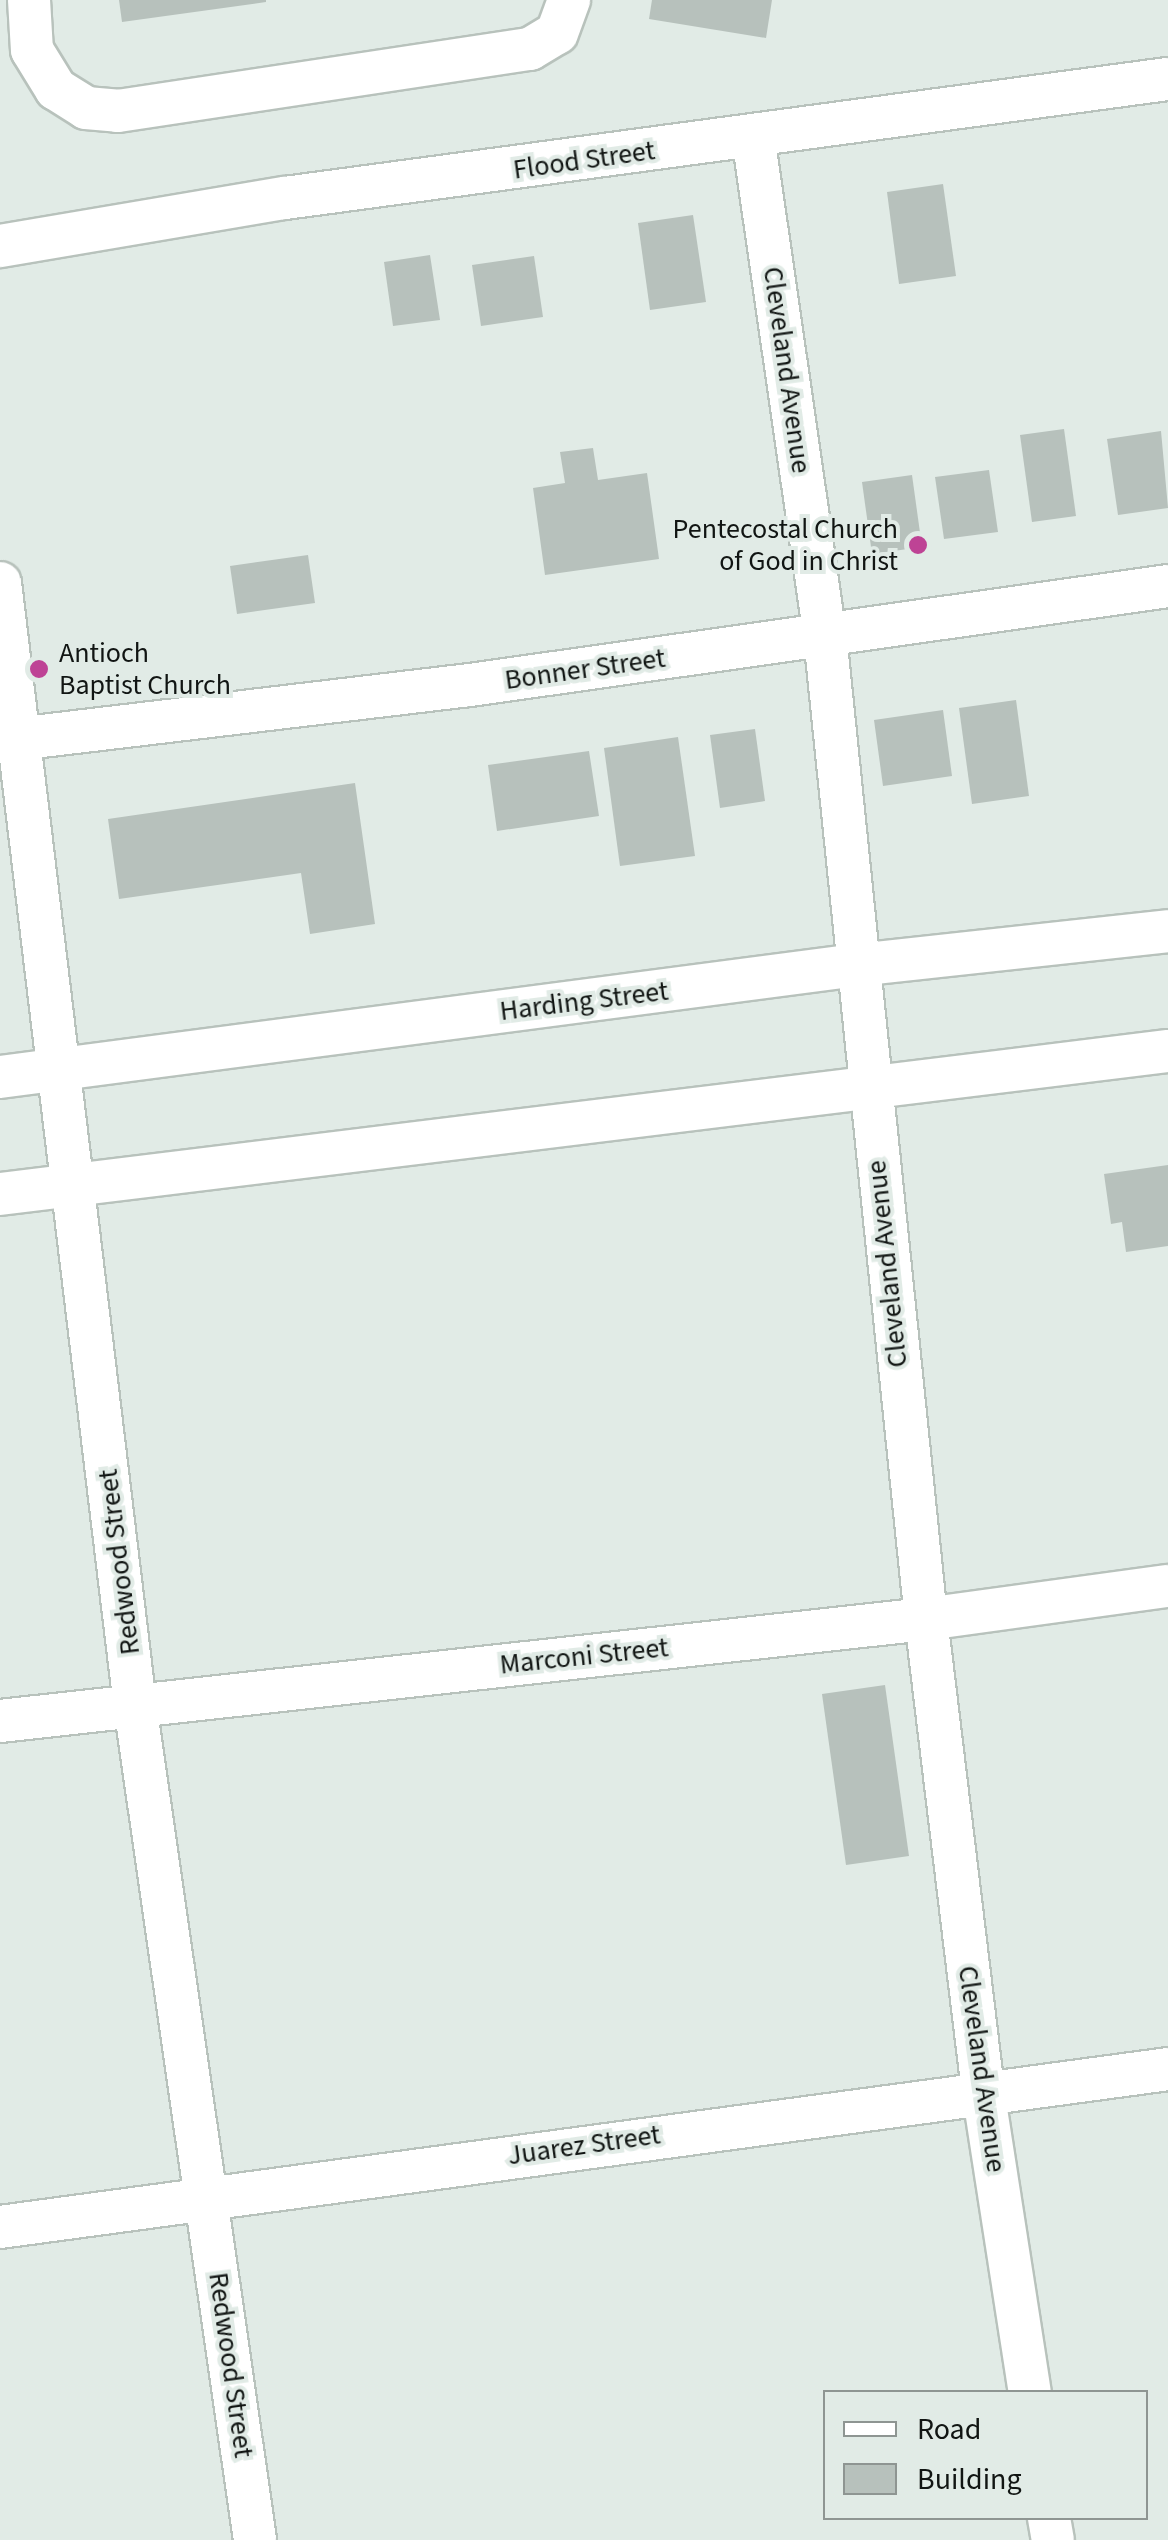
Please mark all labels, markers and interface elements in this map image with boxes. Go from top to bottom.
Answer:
street label: Flood Street [511,133,657,187]
street label: Cleveland Avenue [756,265,818,475]
place label: Pentecostal Church of God in Christ [673,512,898,578]
marker: Pentecostal Church of God in Christ [907,534,929,556]
place label: Antioch Baptist Church [59,636,231,702]
street label: Bonner Street [503,641,667,697]
marker: Antioch Baptist Church [28,658,50,680]
street label: Harding Street [498,974,670,1028]
street label: Cleveland Avenue [859,1159,915,1369]
street label: Redwood Street [91,1467,147,1657]
street label: Marconi Street [498,1630,670,1682]
street label: Cleveland Avenue [951,1964,1013,2174]
street label: Juarez Street [506,2118,662,2172]
street label: Redwood Street [201,2270,261,2460]
legend [823,2390,1148,2520]
text: Road [917,2408,981,2451]
text: Building [917,2458,1022,2501]

